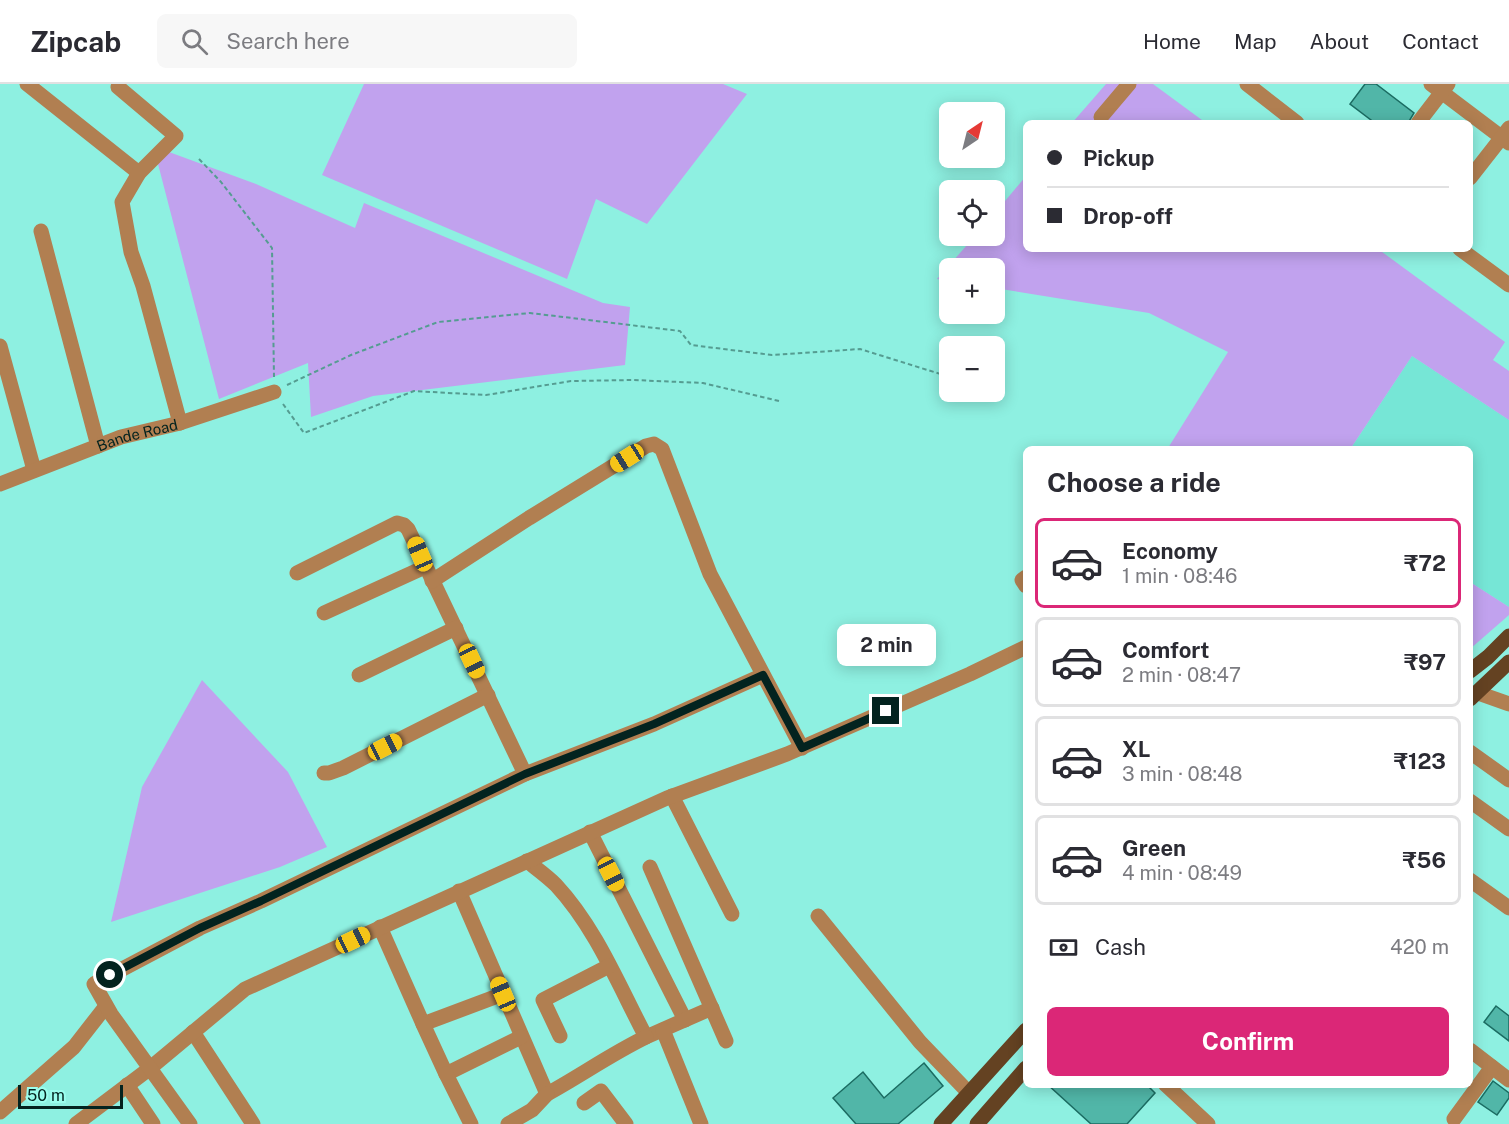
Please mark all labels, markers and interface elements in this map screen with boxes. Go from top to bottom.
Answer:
search box [157,14,577,68]
text: Zipcab [30,25,121,58]
icon: search [178,25,211,58]
text: Search here [226,28,350,54]
text: Home [1143,29,1201,54]
text: Map [1234,29,1277,54]
text: About [1310,29,1369,54]
text: Contact [1402,29,1479,54]
north arrow [939,102,1005,168]
map controls [939,102,1005,402]
text: Pickup [1083,145,1154,171]
button: locate [939,180,1005,246]
text: Drop-off [1083,203,1173,229]
button: + [939,258,1005,324]
button: − [939,336,1005,402]
street label: Bande Road [94,415,179,454]
car [607,441,647,475]
text: Choose a ride [1047,466,1221,498]
car [405,534,435,574]
icon: car [1050,536,1104,590]
text: Economy [1122,538,1218,564]
text: ₹72 [1404,550,1446,576]
text: 1 min · 08:46 [1122,564,1238,588]
callout: 2 min [836,624,936,666]
text: 2 min [860,633,913,657]
icon: car [1050,635,1104,689]
text: Comfort [1122,637,1209,663]
car [456,641,488,681]
text: ₹97 [1404,649,1446,675]
text: 2 min · 08:47 [1122,663,1241,687]
route end [872,697,899,724]
car [365,731,405,763]
icon: car [1050,734,1104,788]
text: XL [1122,736,1150,762]
text: ₹123 [1394,748,1446,774]
text: 3 min · 08:48 [1122,762,1243,786]
icon: car [1050,833,1104,887]
text: Green [1122,835,1186,861]
text: ₹56 [1402,847,1446,873]
car [595,854,627,894]
text: 4 min · 08:49 [1122,861,1242,885]
car [333,924,373,956]
icon: cash [1047,931,1080,964]
text: Cash [1095,934,1146,960]
text: 420 m [1390,935,1449,959]
route start [96,961,123,988]
car [488,974,518,1014]
button: Confirm [1047,1007,1449,1076]
scale bar [18,1082,123,1110]
text: 50 m [27,1086,65,1105]

